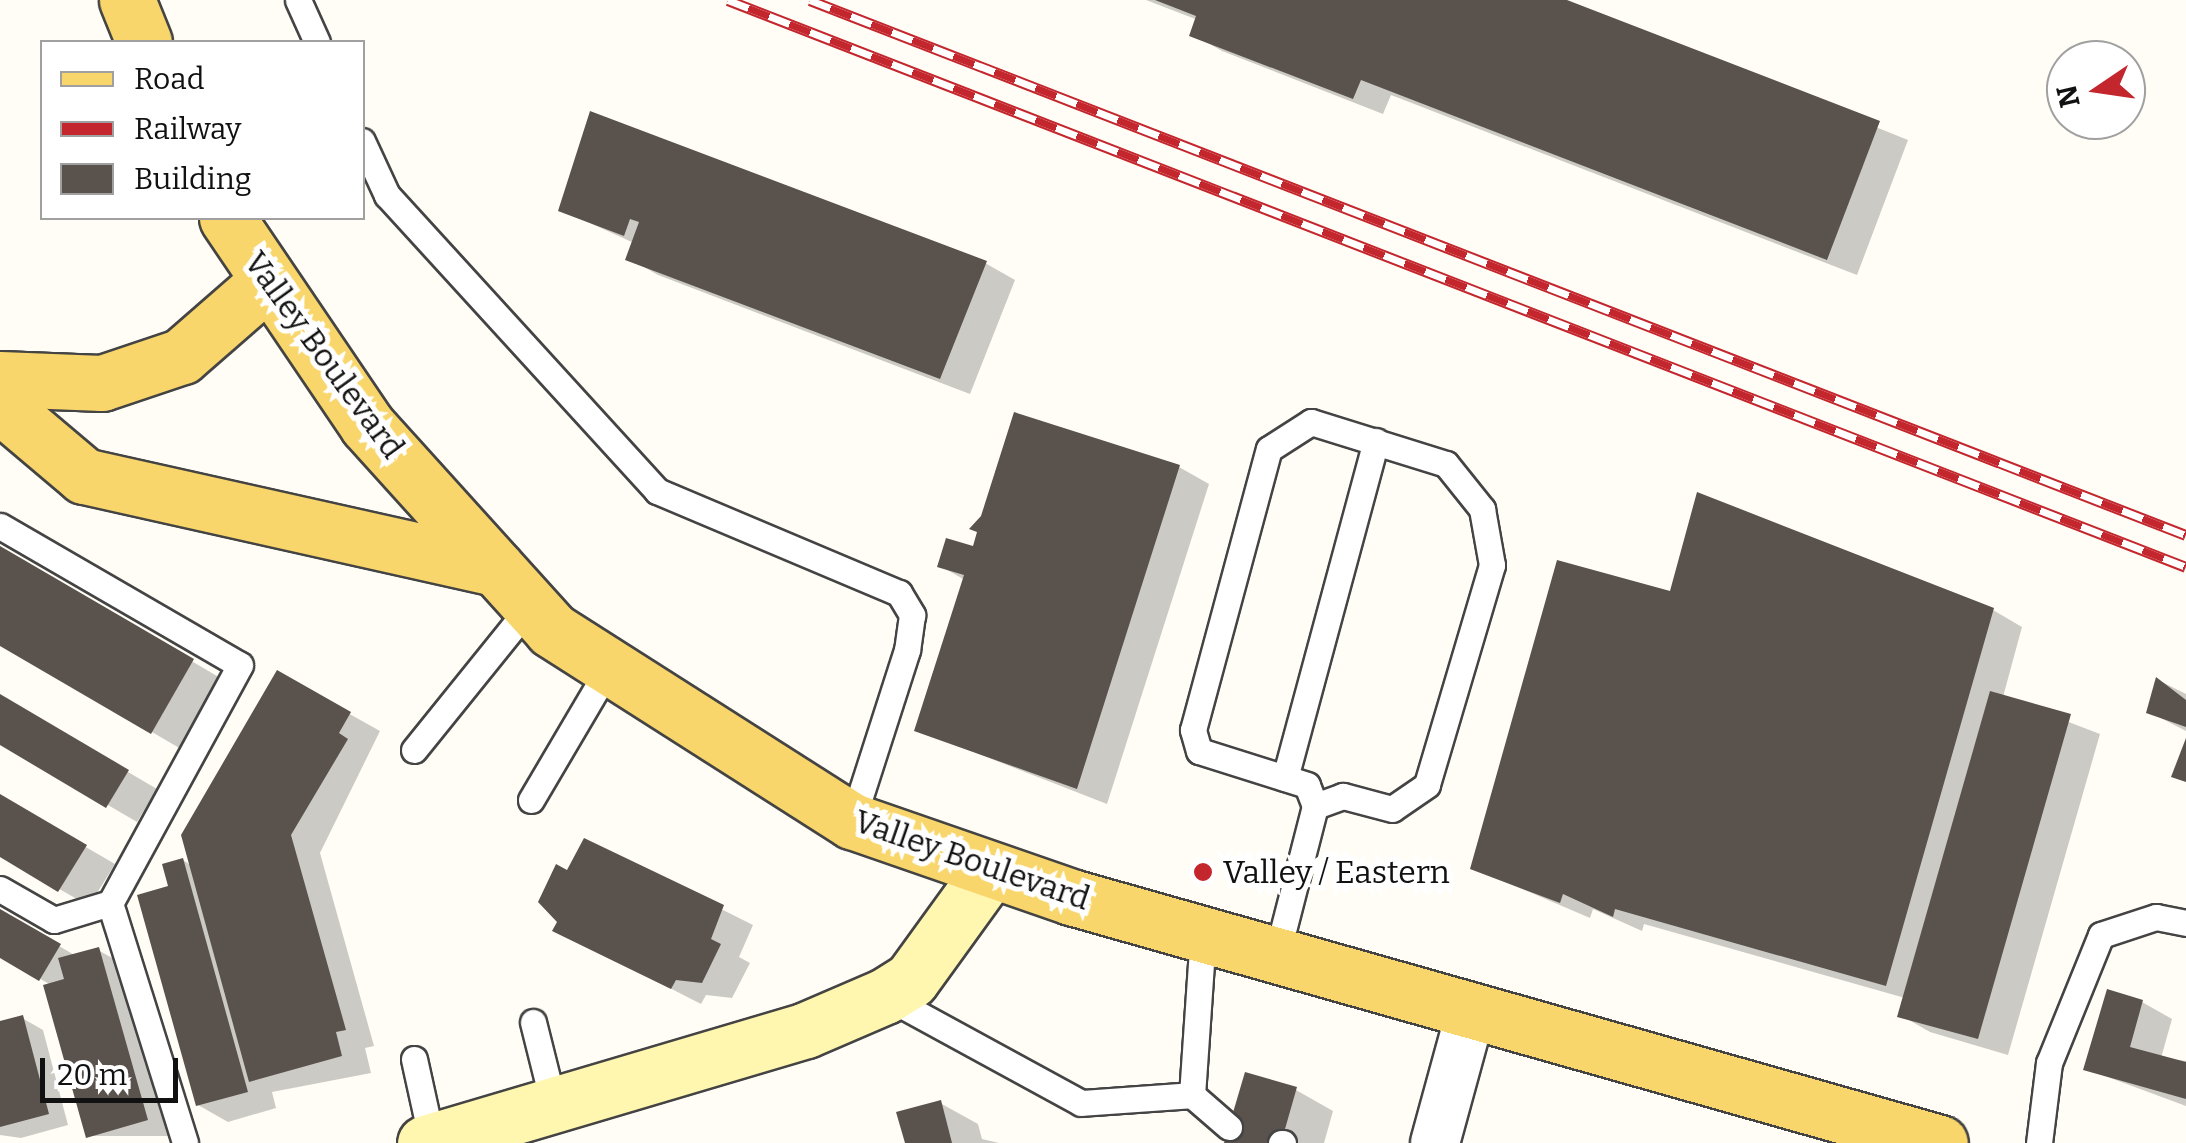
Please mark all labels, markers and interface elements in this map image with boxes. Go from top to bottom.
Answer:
legend [40,40,365,220]
north arrow [2046,40,2146,140]
text: Road [134,61,205,97]
text: N [2050,82,2087,111]
text: Railway [134,111,241,147]
text: Building [134,161,252,197]
street label: Valley Boulevard [236,244,412,466]
street label: Valley Boulevard [849,802,1095,918]
place label: Valley / Eastern [1223,853,1450,891]
marker: Valley / Eastern [1192,861,1214,883]
scale bar [45,1038,182,1100]
text: 20 m [57,1057,127,1093]

